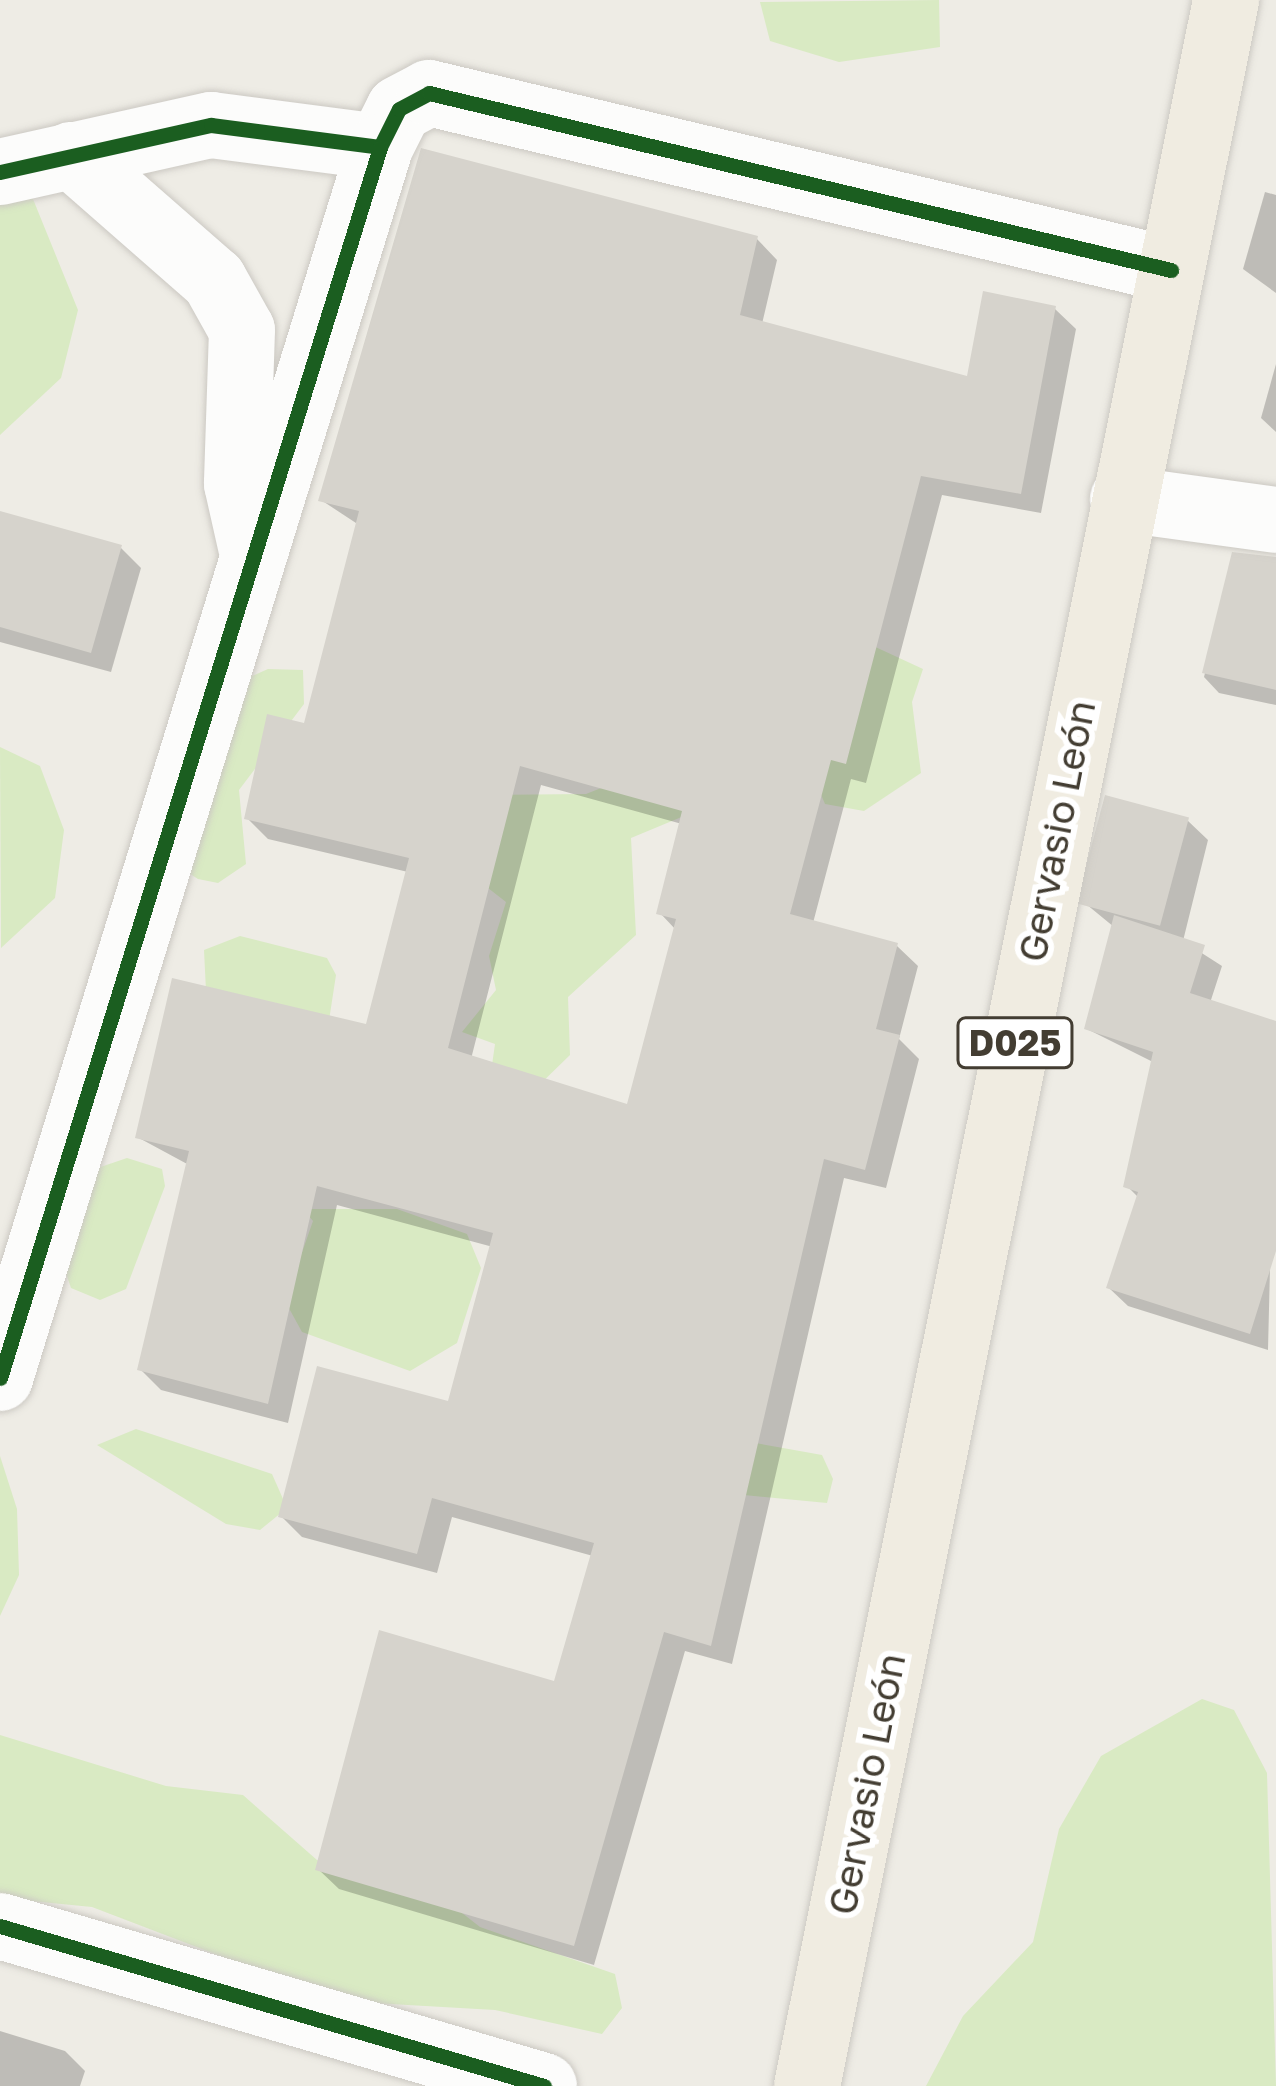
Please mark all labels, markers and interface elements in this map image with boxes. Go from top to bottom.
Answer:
street label: Gervasio León [1009,696,1105,966]
road number: D025 [955,1013,1075,1073]
street label: Gervasio León [819,1649,915,1919]

